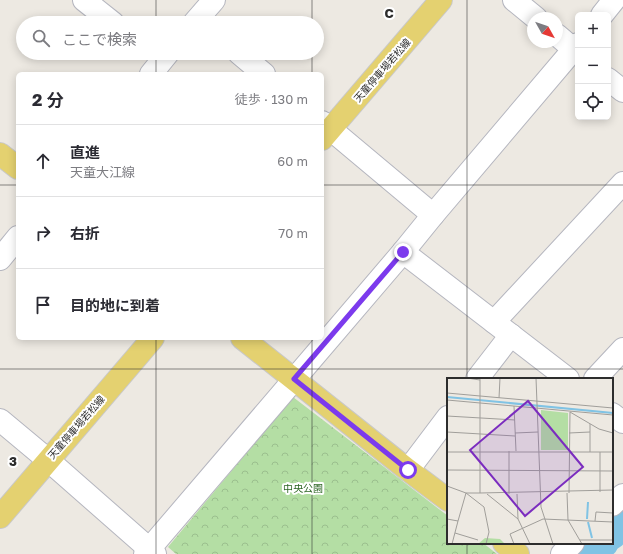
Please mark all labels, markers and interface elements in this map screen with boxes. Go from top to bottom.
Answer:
text: C [384,5,394,21]
north arrow [527,12,563,48]
map controls [575,12,611,120]
button: + [575,12,611,48]
search box [16,16,324,60]
icon: search [30,27,52,49]
text: ここで検索 [62,30,137,48]
street label: 天童停車場若松線 [351,36,413,104]
button: − [575,48,611,84]
button: locate [575,84,611,120]
text: 2 分 [32,89,64,110]
text: 徒歩 · 130 m [235,91,308,107]
text: 直進 [70,143,100,161]
icon: ahead [32,150,54,172]
text: 60 m [277,153,308,169]
text: 天童大江線 [70,164,135,180]
icon: right [32,222,54,244]
text: 右折 [70,224,100,242]
text: 70 m [278,225,308,241]
route end [394,243,412,261]
icon: arrive [32,294,54,316]
text: 目的地に到着 [70,296,160,314]
inset map [447,378,613,544]
street label: 天童停車場若松線 [45,393,107,461]
text: 3 [9,453,17,469]
route start [399,461,417,479]
park label: 中央公園 [283,482,323,494]

